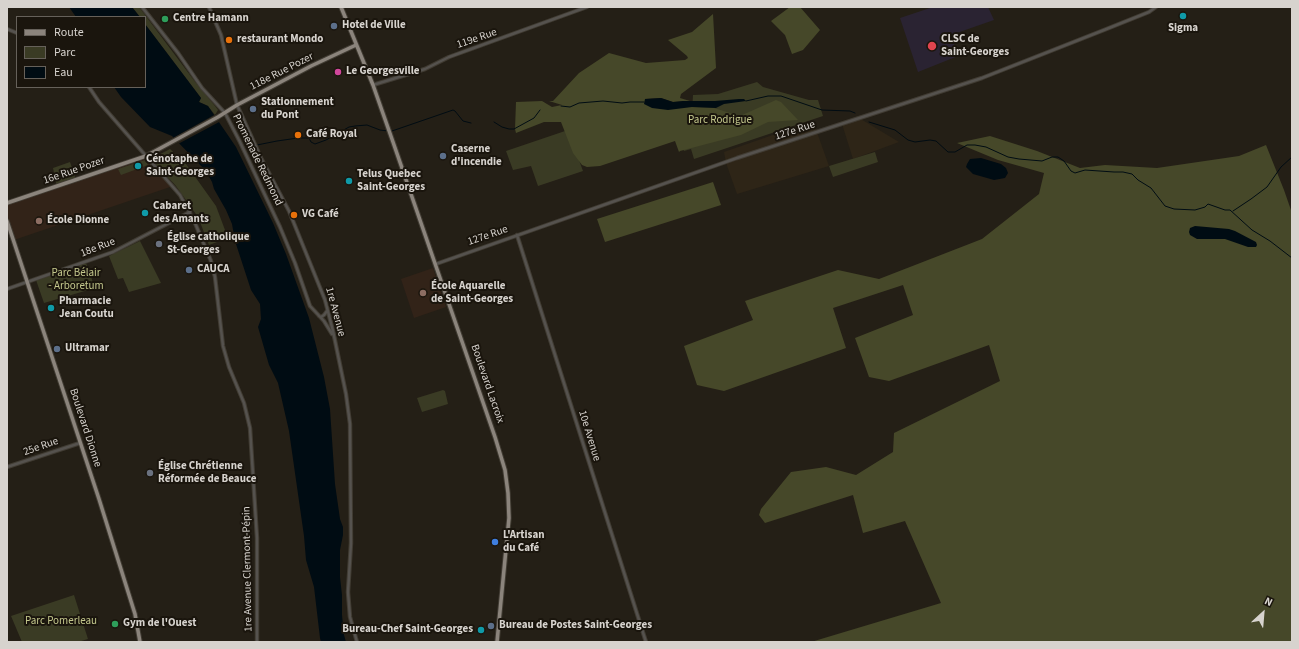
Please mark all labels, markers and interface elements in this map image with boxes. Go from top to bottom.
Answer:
marker: Sigma [1178,11,1188,21]
place label: Centre Hamann [173,12,249,26]
marker: Centre Hamann [160,14,170,24]
legend [16,16,146,88]
place label: Hotel de Ville [342,19,406,33]
marker: Hotel de Ville [329,21,339,31]
place label: Sigma [1168,22,1198,36]
text: Route [54,24,84,41]
street label: 119e Rue [455,26,499,52]
place label: restaurant Mondo [237,33,323,47]
place label: CLSC de Saint-Georges [941,33,1009,59]
marker: restaurant Mondo [224,35,234,45]
marker: CLSC de Saint-Georges [926,40,938,52]
text: Parc [54,44,76,61]
street label: 118e Rue Pozer [248,50,316,94]
text: Eau [54,64,73,81]
place label: Le Georgesville [346,65,420,79]
marker: Le Georgesville [333,67,343,77]
place label: Stationnement du Pont [261,96,334,122]
marker: Stationnement du Pont [248,104,258,114]
street label: Promenade Redmond [229,112,285,208]
park label: Parc Rodrigue [688,114,752,128]
street label: 127e Rue [773,118,817,144]
place label: Café Royal [306,128,357,142]
marker: Café Royal [293,130,303,140]
place label: Caserne d'incendie [451,143,502,169]
marker: Caserne d'incendie [438,151,448,161]
place label: Cénotaphe de Saint-Georges [146,153,214,179]
street label: 16e Rue Pozer [42,154,106,188]
marker: Cénotaphe de Saint-Georges [133,161,143,171]
place label: Telus Quebec Saint-Georges [357,168,425,194]
marker: Telus Quebec Saint-Georges [344,176,354,186]
place label: Cabaret des Amants [153,200,209,226]
marker: Cabaret des Amants [140,208,150,218]
place label: VG Café [302,208,339,222]
marker: VG Café [289,210,299,220]
place label: École Dionne [47,214,109,228]
marker: École Dionne [34,216,44,226]
street label: 127e Rue [466,223,510,249]
place label: Église catholique St-Georges [167,231,250,257]
street label: 18e Rue [79,235,117,261]
marker: Église catholique St-Georges [154,239,164,249]
place label: CAUCA [197,263,230,277]
marker: CAUCA [184,265,194,275]
park label: Parc Bélair - Arboretum [48,267,104,293]
place label: École Aquarelle de Saint-Georges [431,280,513,306]
street label: 1re Avenue [322,286,348,338]
marker: École Aquarelle de Saint-Georges [418,288,428,298]
place label: Pharmacie Jean Coutu [59,295,114,321]
marker: Pharmacie Jean Coutu [46,303,56,313]
place label: Ultramar [65,342,109,356]
street label: Boulevard Lacroix [467,343,507,425]
marker: Ultramar [52,344,62,354]
street label: Boulevard Dionne [66,387,104,469]
street label: 10e Avenue [575,409,603,463]
street label: 25e Rue [22,435,60,459]
place label: Église Chrétienne Réformée de Beauce [158,460,256,486]
marker: Église Chrétienne Réformée de Beauce [145,468,155,478]
street label: 1re Avenue Clermont-Pépin [240,506,256,632]
place label: L'Artisan du Café [503,529,545,555]
marker: L'Artisan du Café [490,537,500,547]
north arrow [1243,593,1283,633]
text: N [1262,593,1275,610]
park label: Parc Pomerleau [25,615,97,629]
place label: Gym de l'Ouest [123,617,196,631]
marker: Gym de l'Ouest [110,619,120,629]
place label: Bureau de Postes Saint-Georges [499,619,652,633]
marker: Bureau de Postes Saint-Georges [486,621,496,631]
place label: Bureau-Chef Saint-Georges [342,623,473,637]
marker: Bureau-Chef Saint-Georges [476,625,486,635]

